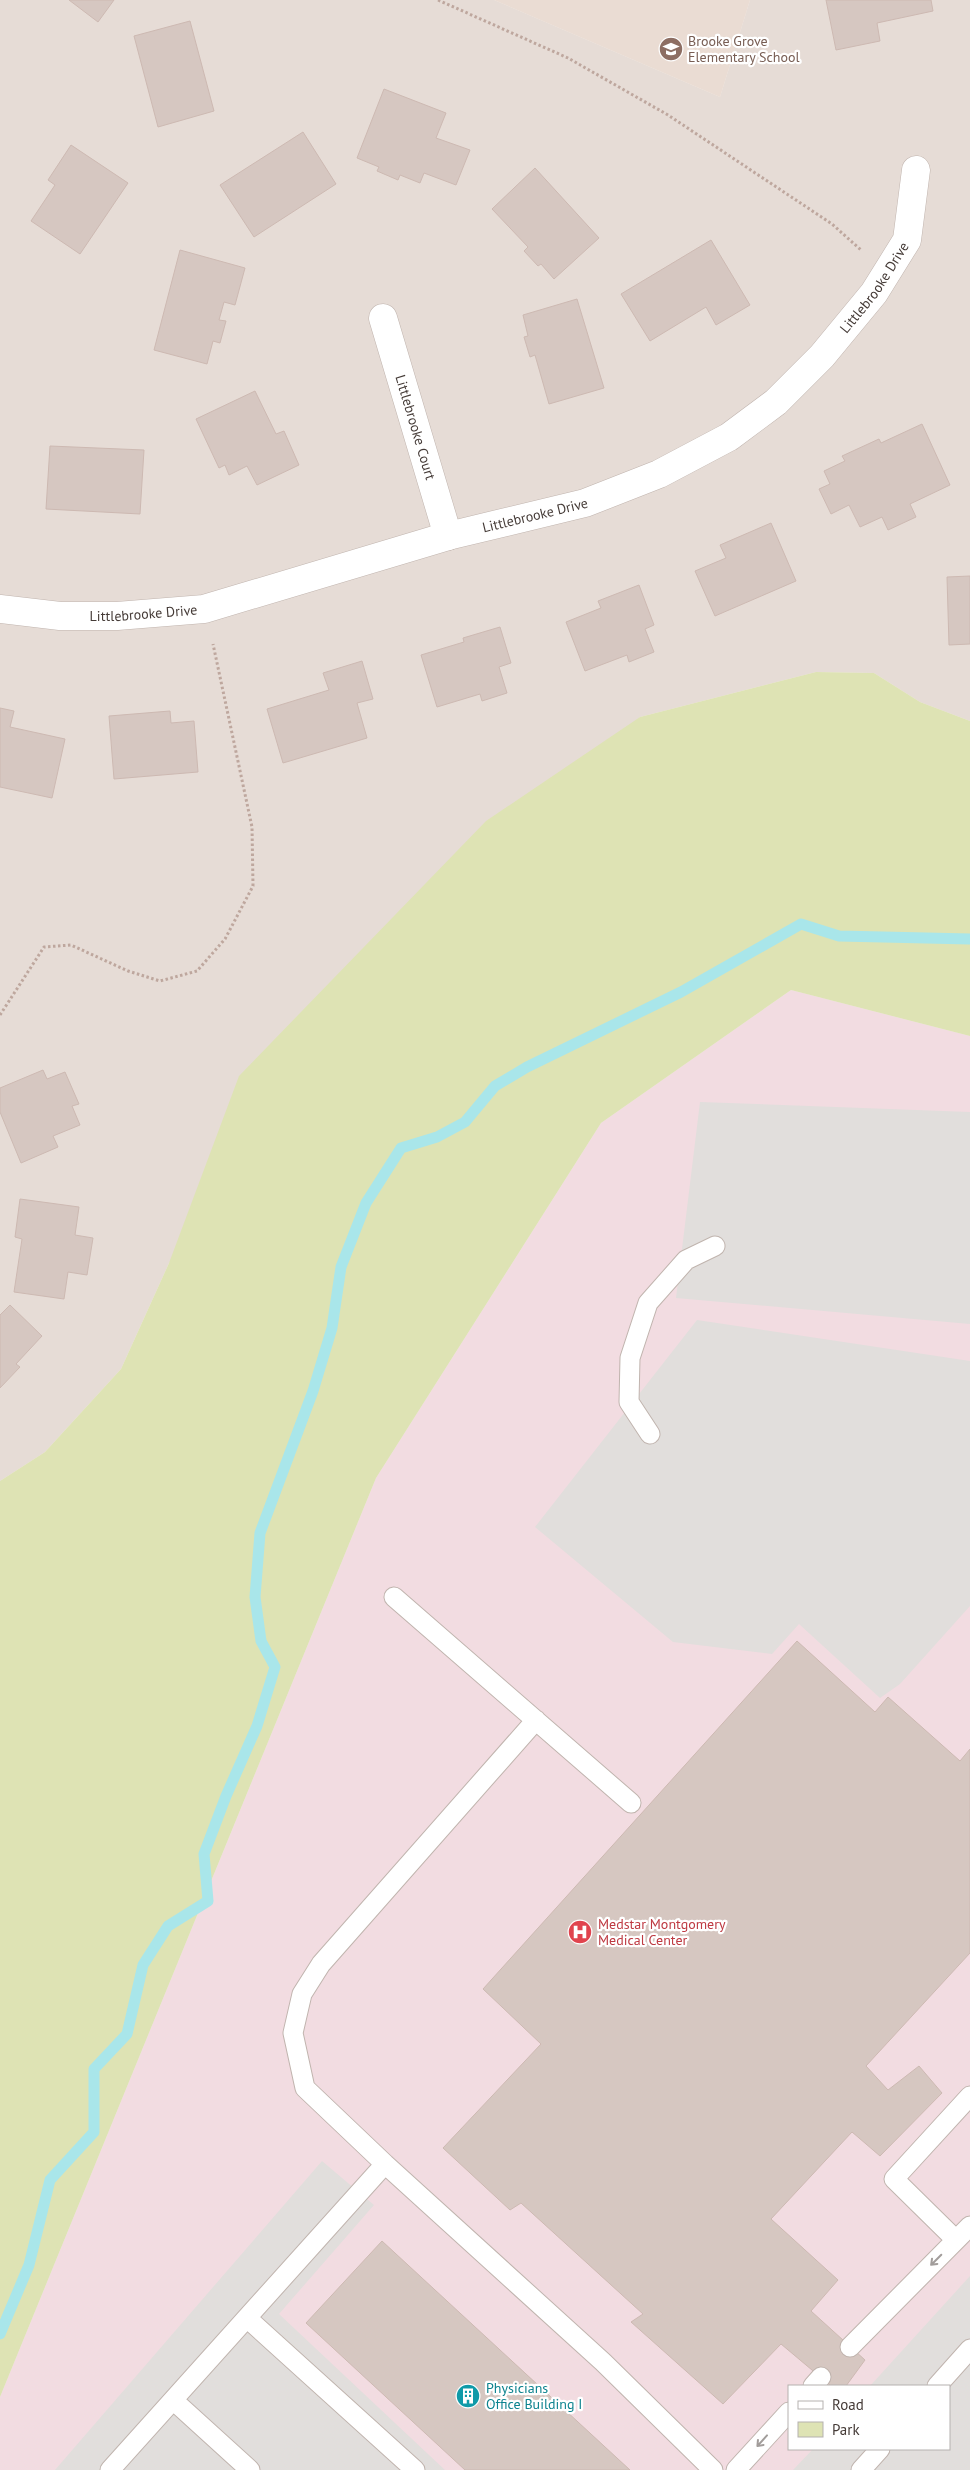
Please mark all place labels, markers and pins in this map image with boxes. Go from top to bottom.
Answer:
place label: Brooke Grove Elementary School [688,32,800,66]
school or university icon: Brooke Grove Elementary School [658,36,684,62]
place label: Medstar Montgomery Medical Center [598,1915,726,1949]
hospital icon: Medstar Montgomery Medical Center [567,1919,593,1945]
place label: Physicians Office Building I [486,2379,582,2413]
building icon: Physicians Office Building I [455,2383,481,2409]

